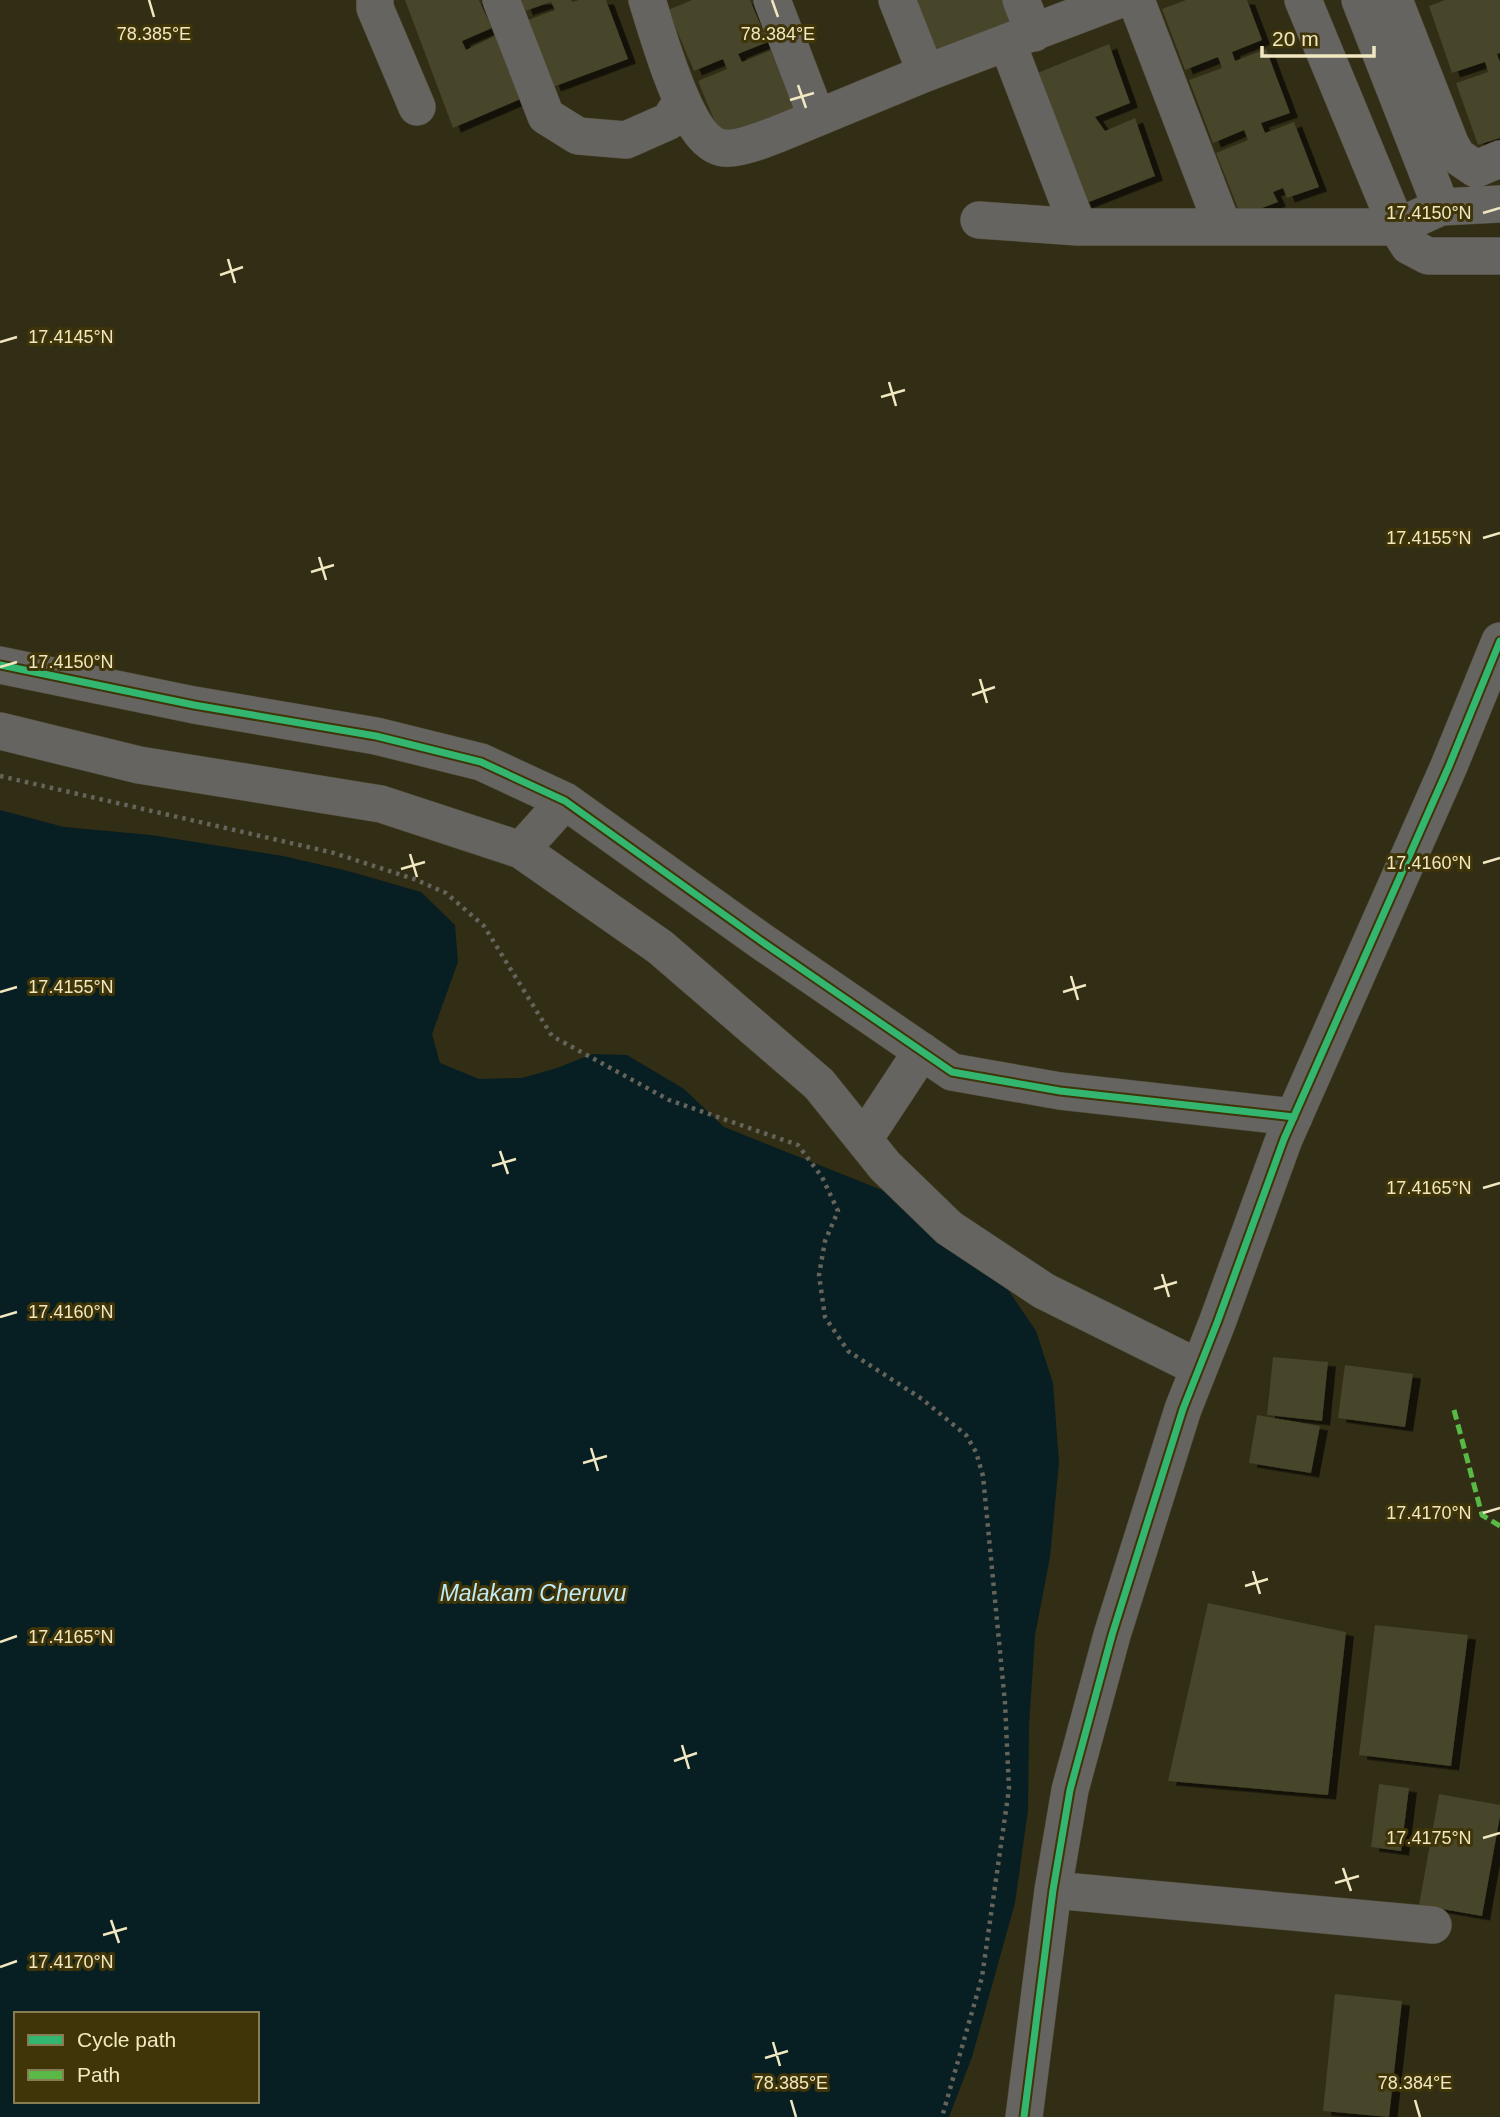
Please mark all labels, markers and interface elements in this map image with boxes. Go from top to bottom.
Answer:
scale bar [1262,14,1374,58]
text: 78.385°E [117,24,191,44]
text: 78.384°E [741,24,815,44]
text: 20 m [1272,27,1319,50]
text: 17.4150°N [1386,203,1472,223]
text: 17.4145°N [28,327,114,347]
text: 17.4155°N [1386,528,1472,548]
text: 17.4150°N [28,652,114,672]
text: 17.4160°N [1386,853,1472,873]
text: 17.4155°N [28,977,114,997]
text: 17.4165°N [1386,1178,1472,1198]
text: 17.4160°N [28,1302,114,1322]
text: 17.4170°N [1386,1503,1472,1523]
water label: Malakam Cheruvu [440,1580,627,1606]
text: 17.4165°N [28,1627,114,1647]
text: 17.4175°N [1386,1828,1472,1848]
text: 17.4170°N [28,1952,114,1972]
legend [14,2012,259,2103]
text: Cycle path [77,2028,176,2051]
text: Path [77,2063,120,2086]
text: 78.385°E [754,2073,828,2093]
text: 78.384°E [1378,2073,1452,2093]

